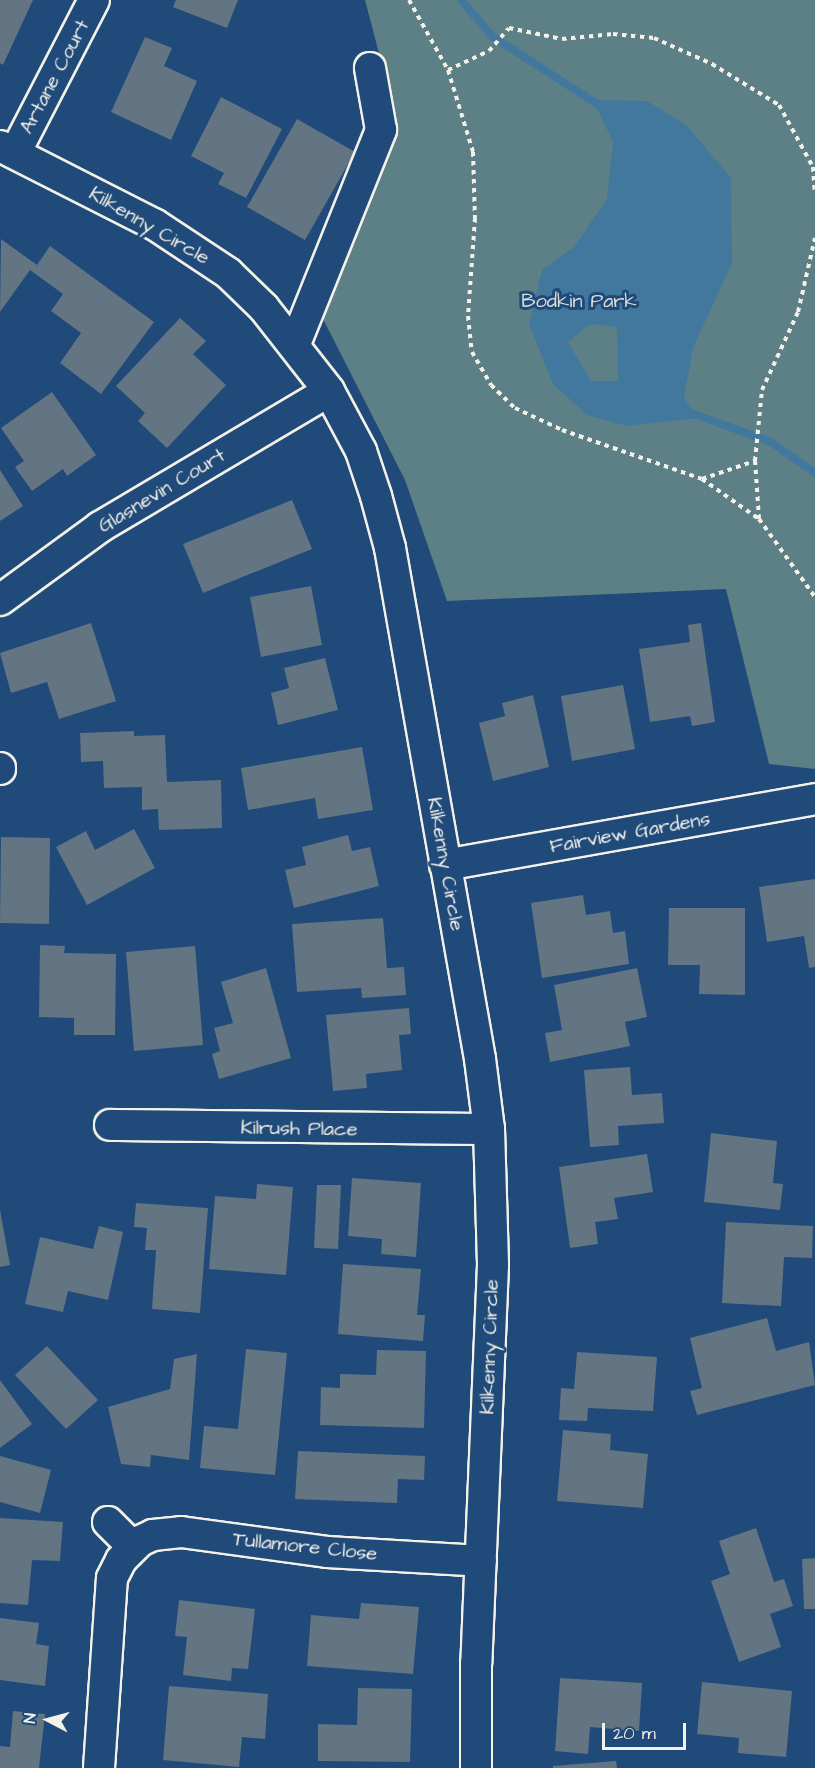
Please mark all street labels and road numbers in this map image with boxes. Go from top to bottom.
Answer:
street label: Artane Court [15,16,95,138]
street label: Kilkenny Circle [84,182,214,270]
street label: Glasnevin Court [94,444,230,538]
street label: Kilkenny Circle [421,795,469,933]
street label: Fairview Gardens [548,807,712,859]
street label: Kilrush Place [240,1116,358,1142]
street label: Kilkenny Circle [476,1279,504,1415]
street label: Tullamore Close [232,1527,378,1567]

